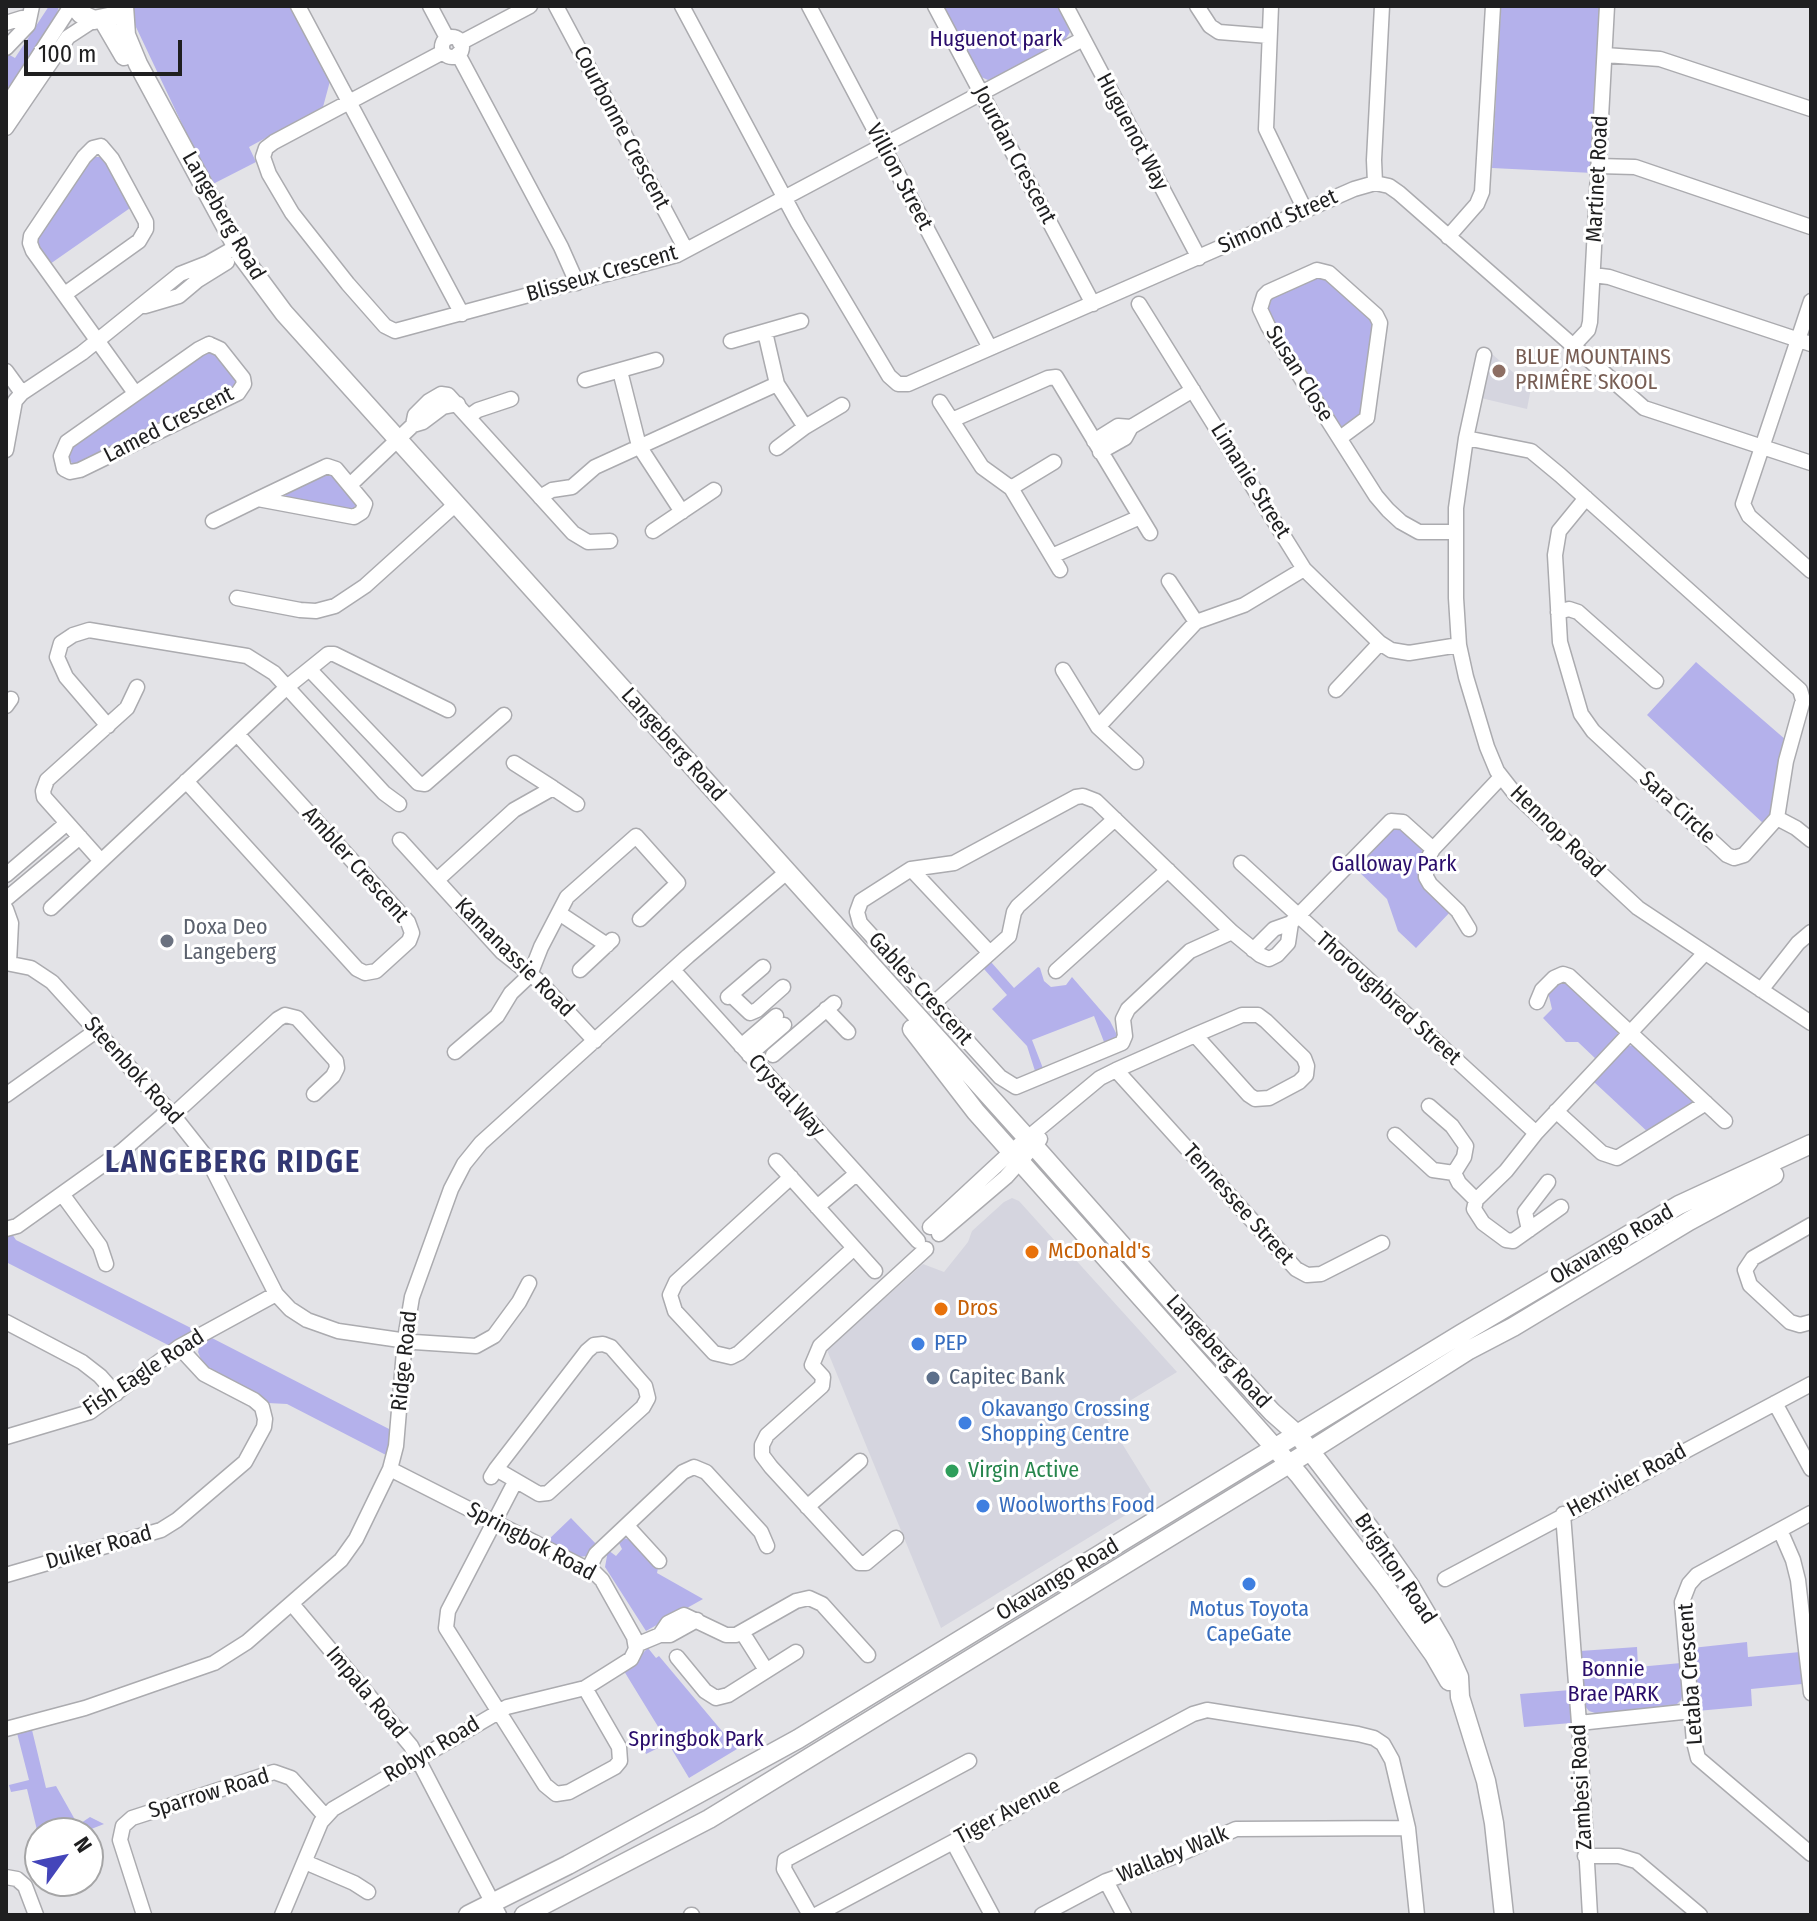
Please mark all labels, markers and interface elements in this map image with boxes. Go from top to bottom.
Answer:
scale bar [28,24,186,74]
park label: Huguenot park [929,27,1063,53]
text: 100 m [38,40,96,68]
street label: Courbonne Crescent [567,42,675,214]
street label: Huguenot Way [1090,69,1174,195]
street label: Jourdan Crescent [967,82,1061,228]
street label: Martinet Road [1581,115,1615,243]
street label: Villion Street [860,119,938,235]
street label: Langeberg Road [176,147,270,285]
street label: Simond Street [1214,184,1342,260]
street label: Blisseux Crescent [523,240,681,308]
street label: Susan Close [1259,321,1339,427]
place label: BLUE MOUNTAINS PRIMÊRE SKOOL [1515,345,1671,396]
marker: BLUE MOUNTAINS PRIMÊRE SKOOL [1490,362,1508,380]
street label: Lamed Crescent [100,381,238,469]
street label: Limanie Street [1204,419,1296,543]
street label: Langeberg Road [615,683,731,807]
street label: Sara Circle [1633,766,1721,850]
street label: Hennop Road [1504,780,1610,884]
street label: Ambler Crescent [296,802,414,928]
park label: Galloway Park [1332,852,1456,878]
street label: Kamanassie Road [449,893,579,1023]
place label: Doxa Deo Langeberg [183,915,276,966]
street label: Gables Crescent [862,927,978,1051]
street label: Thoroughbred Street [1310,927,1466,1071]
marker: Doxa Deo Langeberg [158,932,176,950]
street label: Steenbok Road [78,1012,188,1130]
street label: Crystal Way [742,1049,830,1143]
street label: Tennessee Street [1177,1139,1299,1271]
district label: LANGEBERG RIDGE [105,1146,361,1182]
street label: Okavango Road [1545,1199,1679,1291]
place label: McDonald's [1048,1239,1151,1265]
marker: McDonald's [1023,1243,1041,1261]
street label: Langeberg Road [1160,1290,1276,1414]
place label: Dros [957,1296,998,1322]
marker: Dros [932,1300,950,1318]
street label: Ridge Road [387,1309,423,1413]
street label: Fish Eagle Road [79,1324,209,1422]
place label: PEP [934,1331,967,1357]
marker: PEP [909,1335,927,1353]
place label: Capitec Bank [949,1365,1065,1391]
marker: Capitec Bank [924,1369,942,1387]
place label: Okavango Crossing Shopping Centre [981,1397,1149,1448]
marker: Okavango Crossing Shopping Centre [956,1414,974,1432]
street label: Hexrivier Road [1563,1438,1691,1524]
place label: Virgin Active [968,1458,1079,1484]
marker: Virgin Active [943,1462,961,1480]
place label: Woolworths Food [999,1493,1155,1519]
street label: Springbok Road [462,1497,600,1587]
marker: Woolworths Food [974,1497,992,1515]
street label: Brighton Road [1348,1509,1442,1629]
street label: Duiker Road [43,1520,155,1576]
street label: Okavango Road [992,1533,1124,1627]
marker: Motus Toyota CapeGate [1240,1575,1258,1593]
place label: Motus Toyota CapeGate [1189,1597,1309,1648]
street label: Letaba Crescent [1673,1602,1709,1746]
street label: Impala Road [320,1642,412,1744]
park label: Bonnie Brae PARK [1567,1657,1659,1708]
street label: Robyn Road [379,1711,485,1789]
street label: Zambesi Road [1566,1723,1598,1851]
park label: Springbok Park [628,1727,764,1753]
street label: Sparrow Road [146,1763,272,1825]
street label: Tiger Avenue [951,1773,1065,1851]
north arrow [24,1817,104,1897]
street label: Wallaby Walk [1113,1821,1233,1889]
text: N [68,1832,98,1858]

